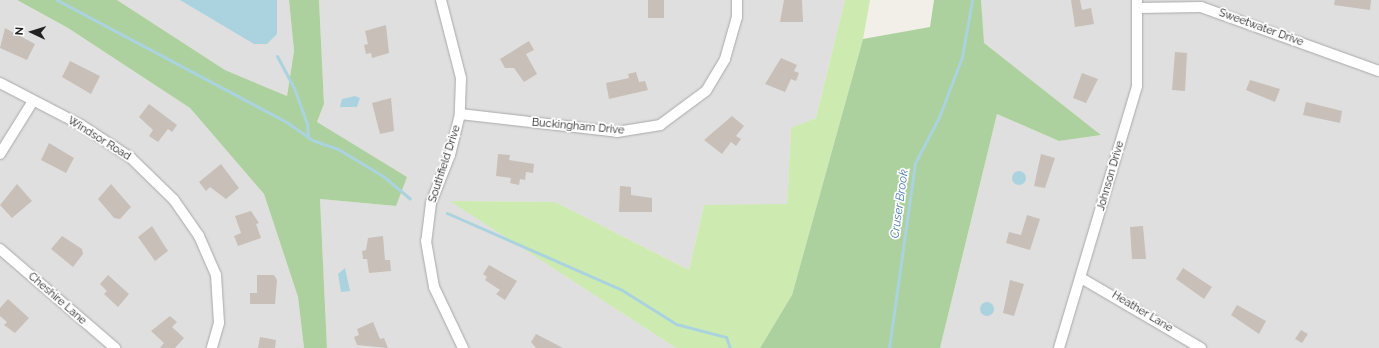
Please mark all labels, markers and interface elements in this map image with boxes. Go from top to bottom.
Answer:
street label: Sweetwater Drive [1217,6,1305,50]
north arrow [12,12,52,52]
text: N [13,26,26,36]
street label: Windsor Road [65,114,133,164]
street label: Buckingham Drive [531,116,625,138]
street label: Southfield Drive [426,124,464,204]
street label: Johnson Drive [1095,140,1127,212]
water label: Cruser Brook [888,168,912,240]
street label: Cheshire Lane [25,270,89,328]
street label: Heather Lane [1109,289,1175,335]

